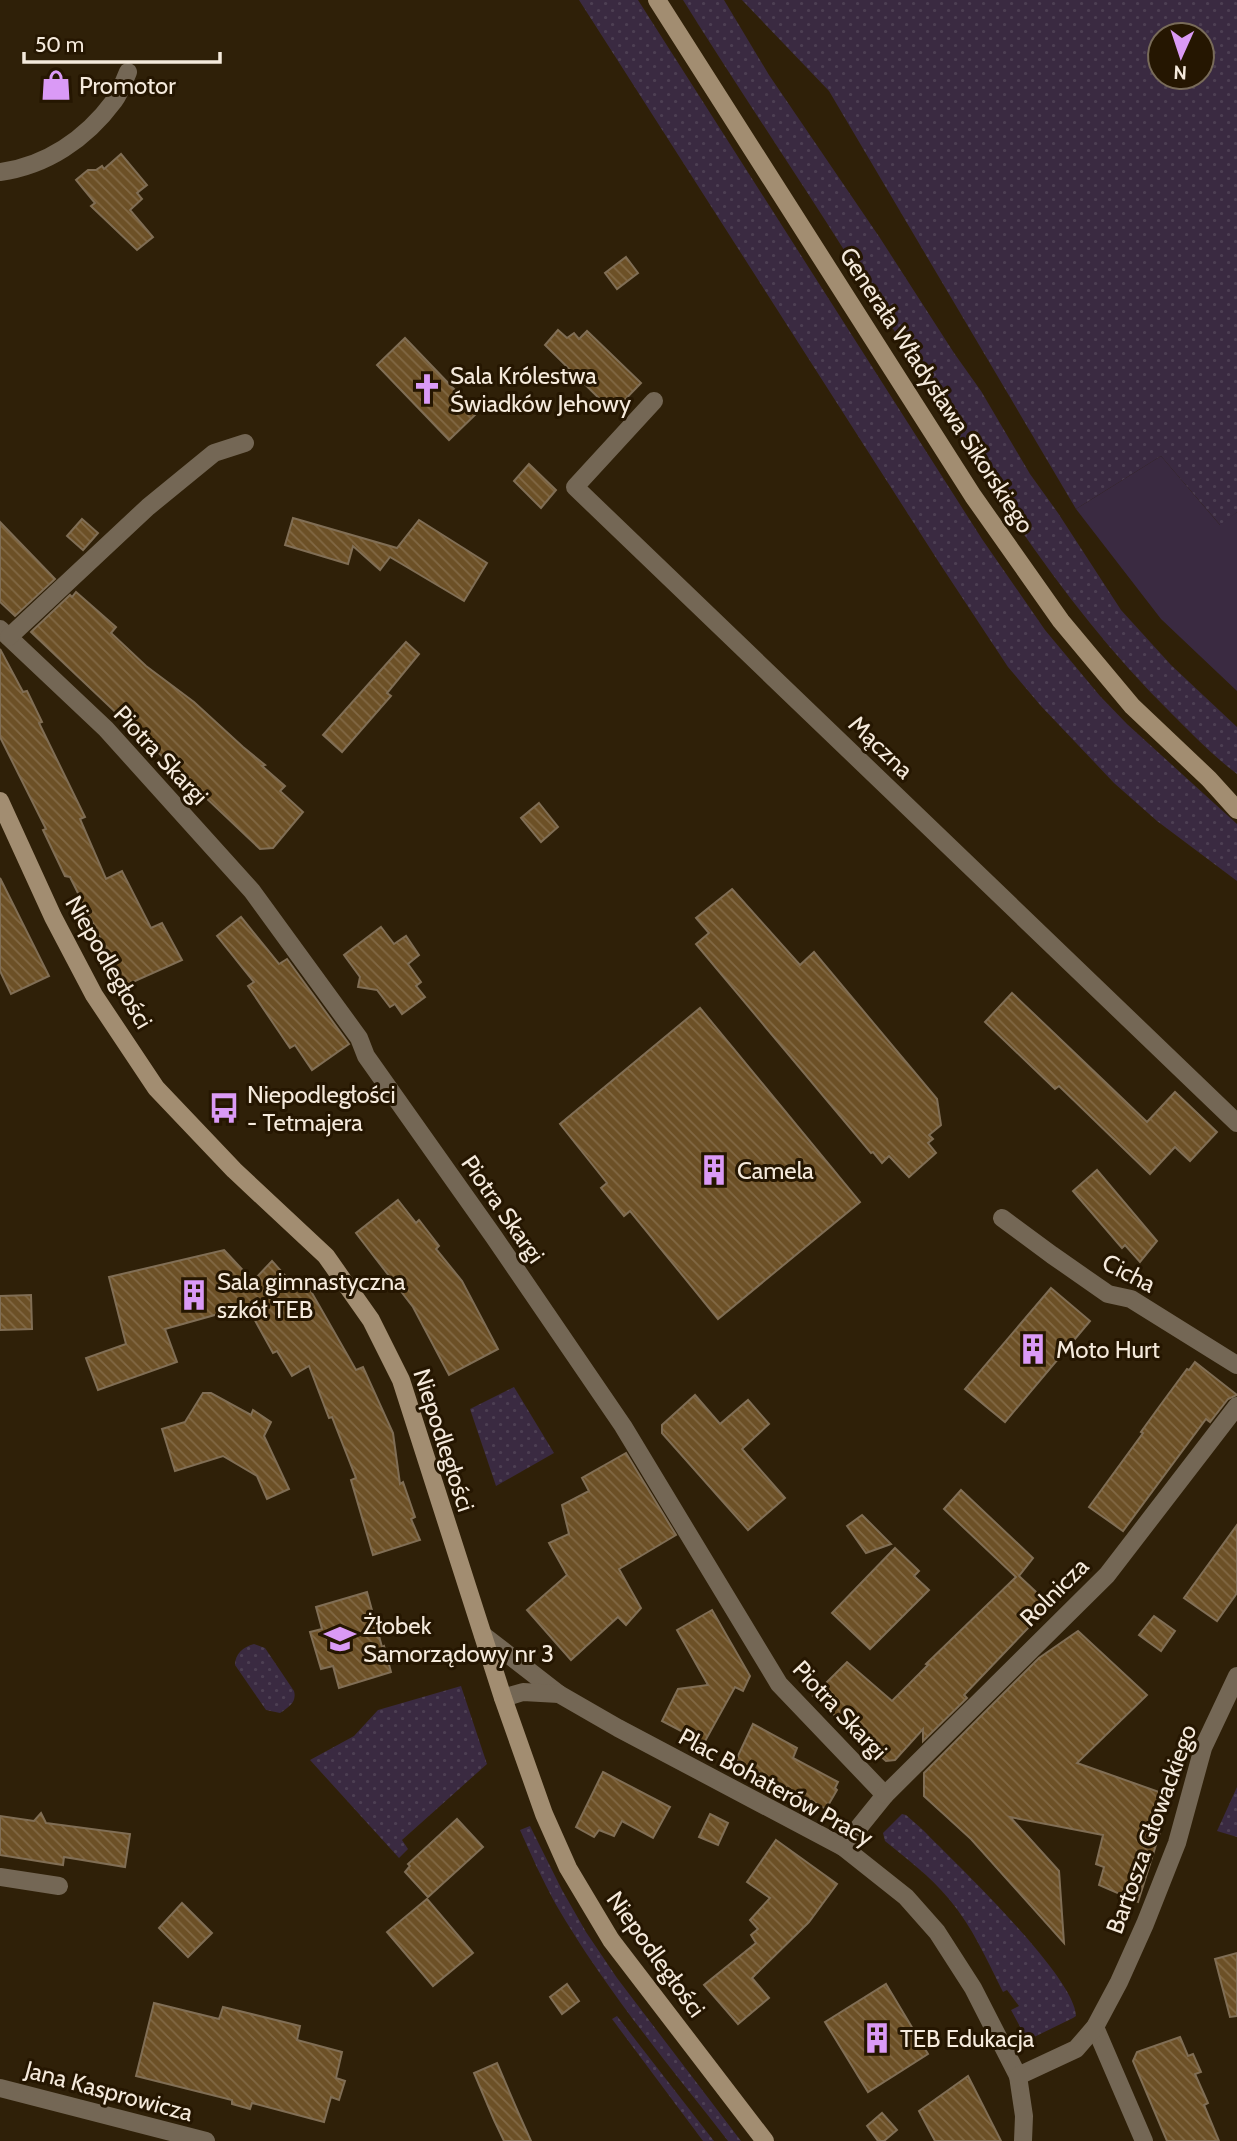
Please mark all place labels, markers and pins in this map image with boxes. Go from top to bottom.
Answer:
shop icon: Promotor [39,68,73,102]
place label: Promotor [79,71,176,100]
place label: Sala Królestwa Świadków Jehowy [450,361,631,418]
church icon: Sala Królestwa Świadków Jehowy [410,372,444,406]
place label: Niepodległości - Tetmajera [247,1080,396,1137]
bus stop icon: Niepodległości - Tetmajera [207,1091,241,1125]
building icon: Camela [697,1153,731,1187]
place label: Camela [737,1156,814,1185]
place label: Sala gimnastyczna szkół TEB [217,1267,406,1324]
building icon: Sala gimnastyczna szkół TEB [177,1278,211,1312]
building icon: Moto Hurt [1016,1332,1050,1366]
place label: Moto Hurt [1056,1335,1160,1364]
place label: Żłobek Samorządowy nr 3 [363,1611,554,1668]
school or university icon: Żłobek Samorządowy nr 3 [323,1622,357,1656]
building icon: TEB Edukacja [860,2021,894,2055]
place label: TEB Edukacja [900,2024,1035,2053]

